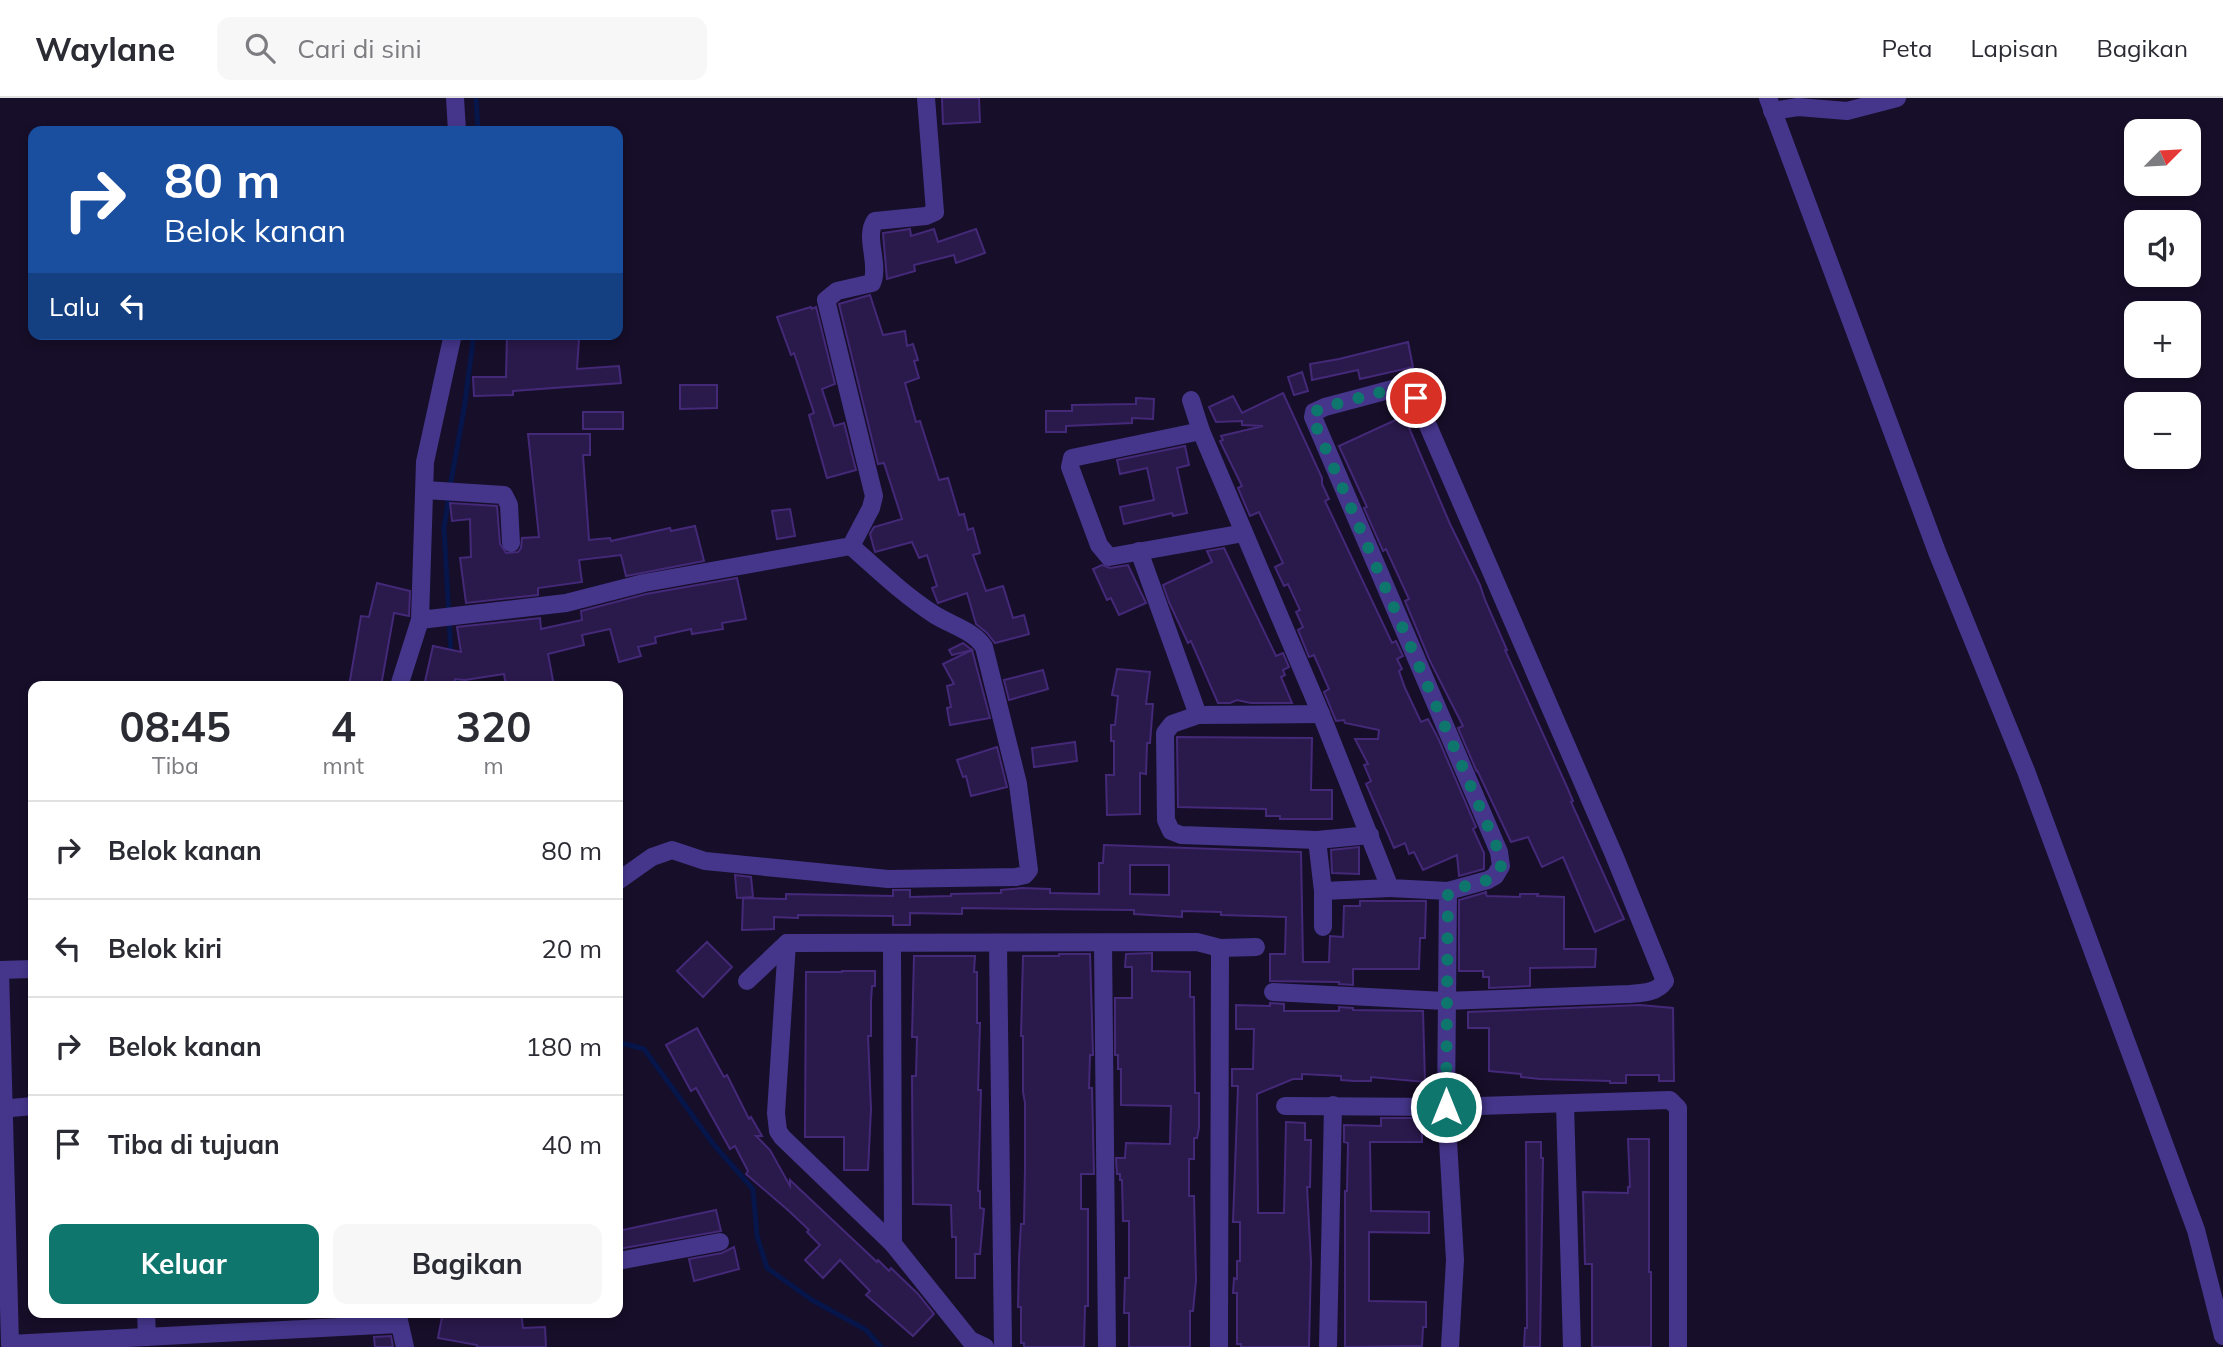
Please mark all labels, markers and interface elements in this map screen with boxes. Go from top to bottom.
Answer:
search box [217,17,707,80]
text: Waylane [35,28,175,69]
icon: search [241,29,279,67]
text: Cari di sini [297,32,422,65]
text: Peta [1881,33,1932,63]
text: Lapisan [1970,33,2058,63]
text: Bagikan [2096,33,2188,63]
north arrow [2124,119,2202,196]
map controls [2124,119,2201,469]
text: 80 m [164,149,280,210]
icon: right [49,154,140,245]
text: Belok kanan [164,210,346,250]
button: sound [2124,210,2201,287]
icon: left [114,287,152,325]
text: Lalu [49,290,100,323]
button: + [2124,301,2201,378]
pin [1386,368,1446,428]
icon: arrive [1397,379,1435,417]
button: − [2124,392,2201,469]
text: 08:45 [120,700,231,753]
text: 4 [331,700,356,753]
text: 320 [456,700,531,753]
text: Tiba [152,751,199,780]
text: mnt [322,751,364,780]
text: m [483,751,504,780]
icon: right [49,831,87,869]
text: Belok kanan [108,834,262,867]
text: 80 m [541,834,602,867]
icon: left [49,929,87,967]
text: Belok kiri [108,932,222,965]
text: 20 m [541,932,602,965]
icon: right [49,1027,87,1065]
text: Belok kanan [108,1030,262,1063]
text: 180 m [526,1030,602,1063]
position arrow [1409,1070,1483,1144]
icon: arrive [49,1125,87,1163]
text: Tiba di tujuan [108,1128,280,1161]
text: 40 m [541,1128,602,1161]
button: Keluar [49,1224,319,1304]
button: Bagikan [333,1224,602,1304]

